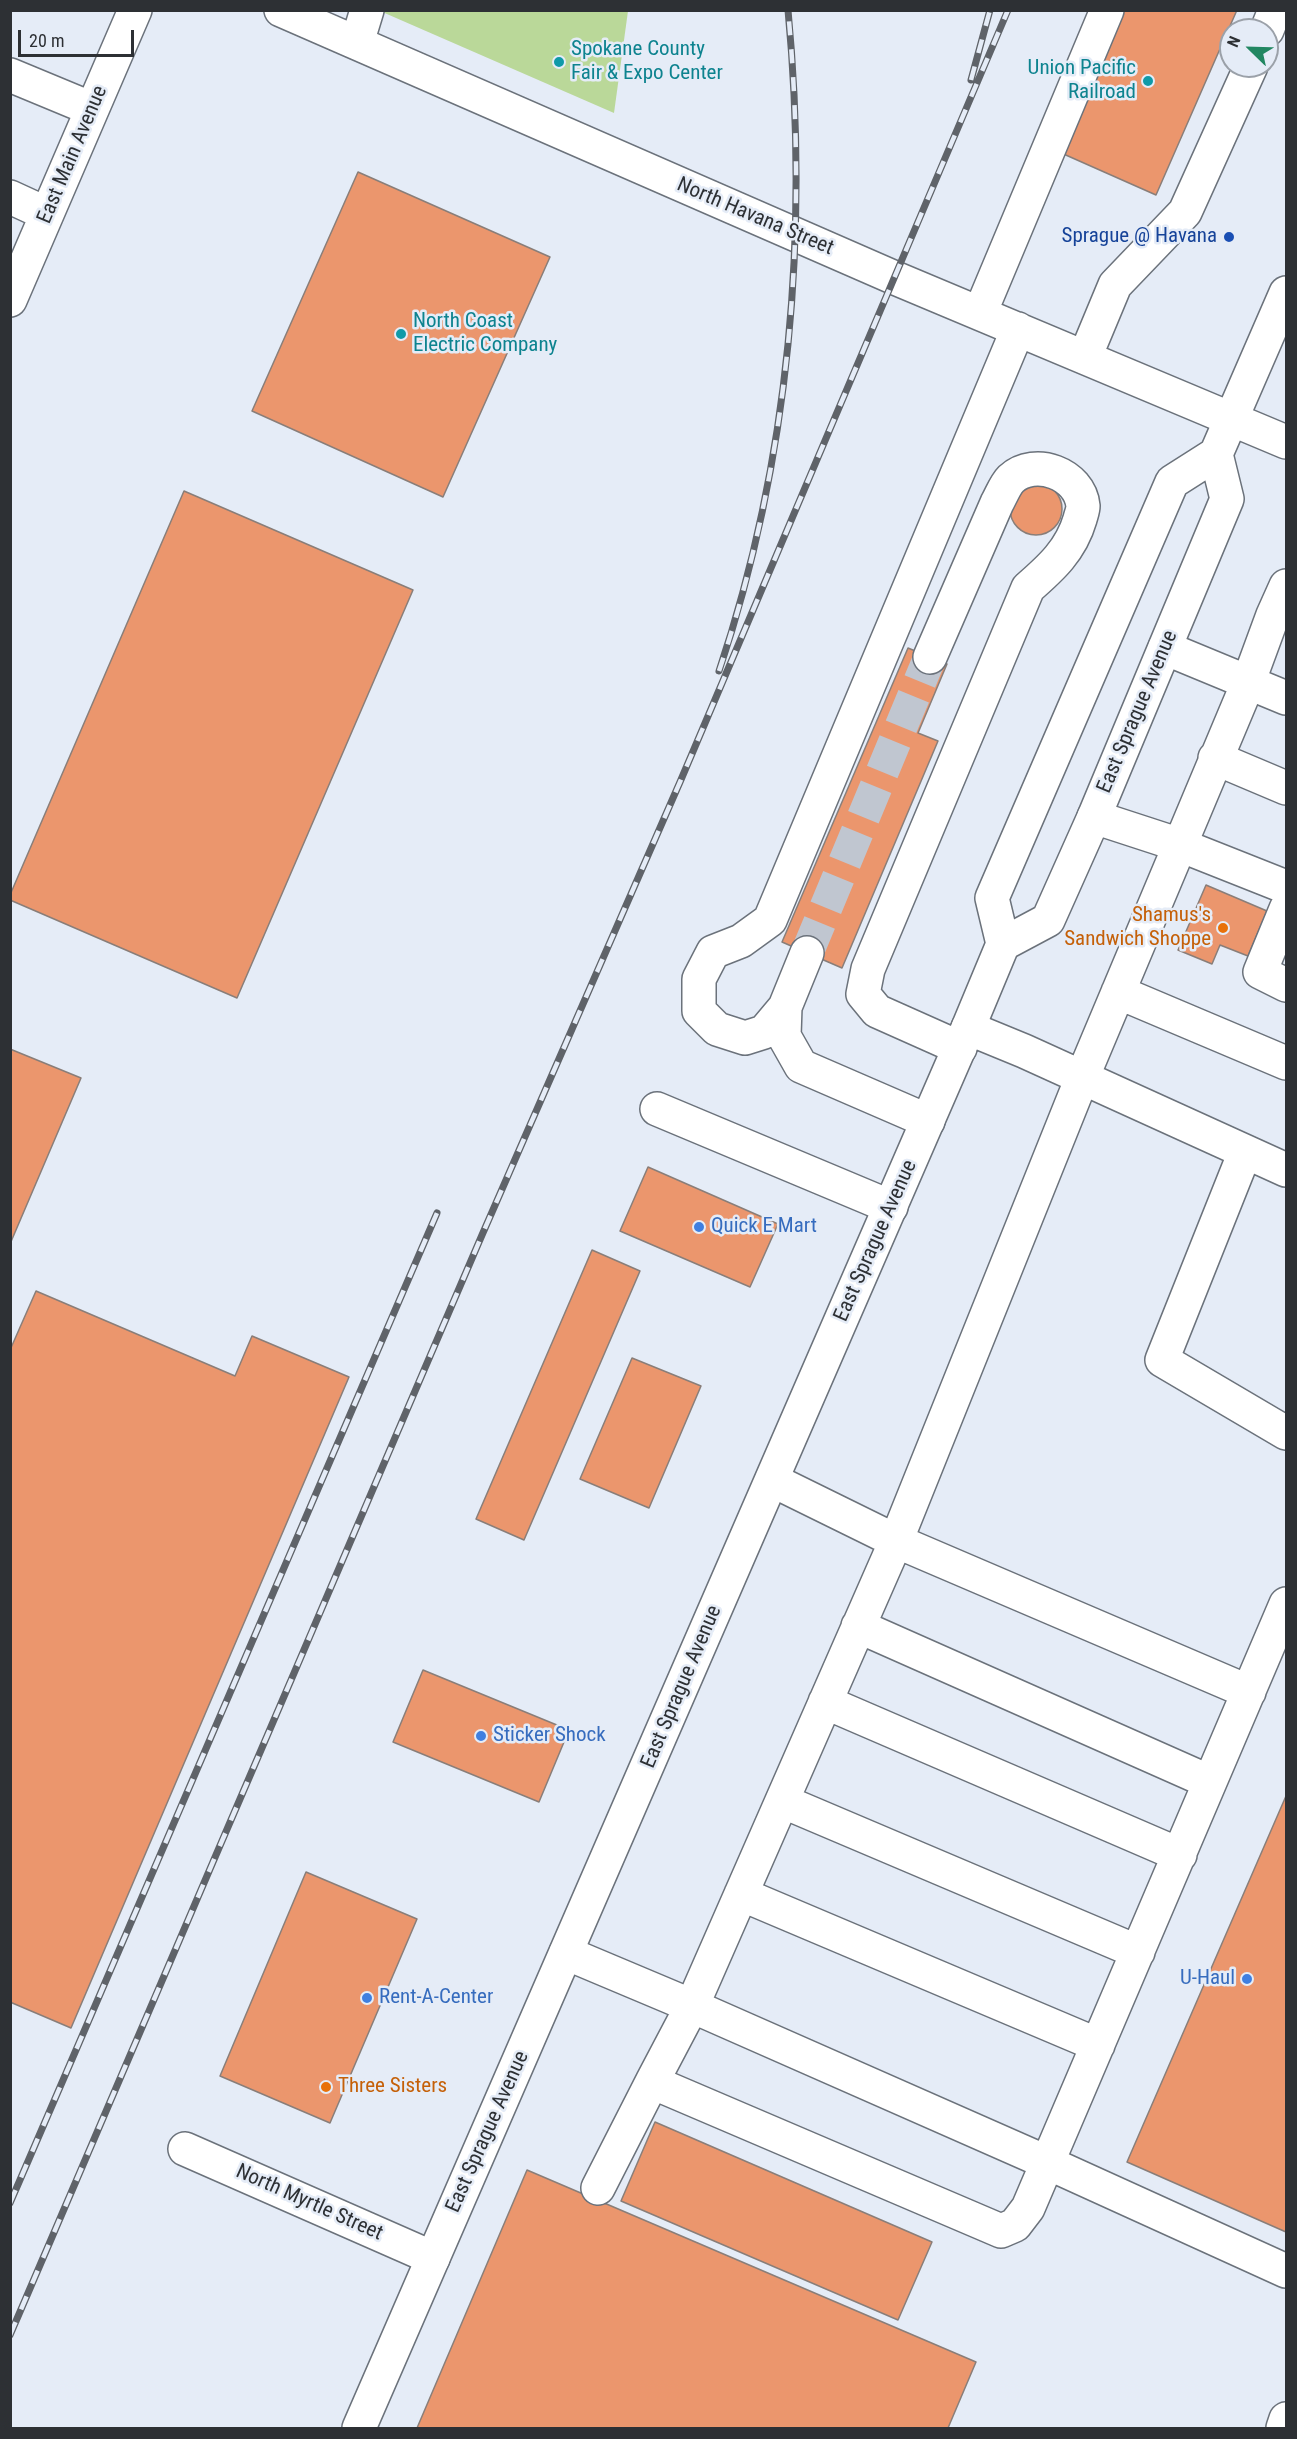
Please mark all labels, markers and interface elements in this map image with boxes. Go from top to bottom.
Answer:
scale bar [21,18,136,56]
north arrow [1219,18,1279,78]
text: 20 m [29,30,64,51]
text: N [1223,33,1244,50]
place label: Spokane County Fair & Expo Center [571,37,723,87]
marker: Spokane County Fair & Expo Center [552,55,566,69]
place label: Union Pacific Railroad [1028,56,1136,106]
marker: Union Pacific Railroad [1141,74,1155,88]
street label: East Main Avenue [33,82,113,228]
street label: North Havana Street [673,173,837,261]
place label: Sprague @ Havana [1062,224,1217,250]
marker: Sprague @ Havana [1222,230,1236,244]
place label: North Coast Electric Company [413,309,557,359]
marker: North Coast Electric Company [394,327,408,341]
street label: East Sprague Avenue [1092,627,1184,797]
place label: Shamus's Sandwich Shoppe [1064,903,1211,953]
marker: Shamus's Sandwich Shoppe [1216,921,1230,935]
street label: East Sprague Avenue [829,1156,923,1326]
place label: Quick E Mart [711,1214,817,1240]
marker: Quick E Mart [692,1220,706,1234]
street label: East Sprague Avenue [636,1602,728,1772]
place label: Sticker Shock [493,1723,606,1749]
marker: Sticker Shock [474,1729,488,1743]
place label: U-Haul [1180,1966,1235,1992]
marker: U-Haul [1240,1972,1254,1986]
place label: Rent-A-Center [379,1985,493,2011]
marker: Rent-A-Center [360,1991,374,2005]
street label: East Sprague Avenue [441,2047,535,2217]
place label: Three Sisters [338,2074,447,2100]
marker: Three Sisters [319,2080,333,2094]
street label: North Myrtle Street [232,2159,386,2247]

